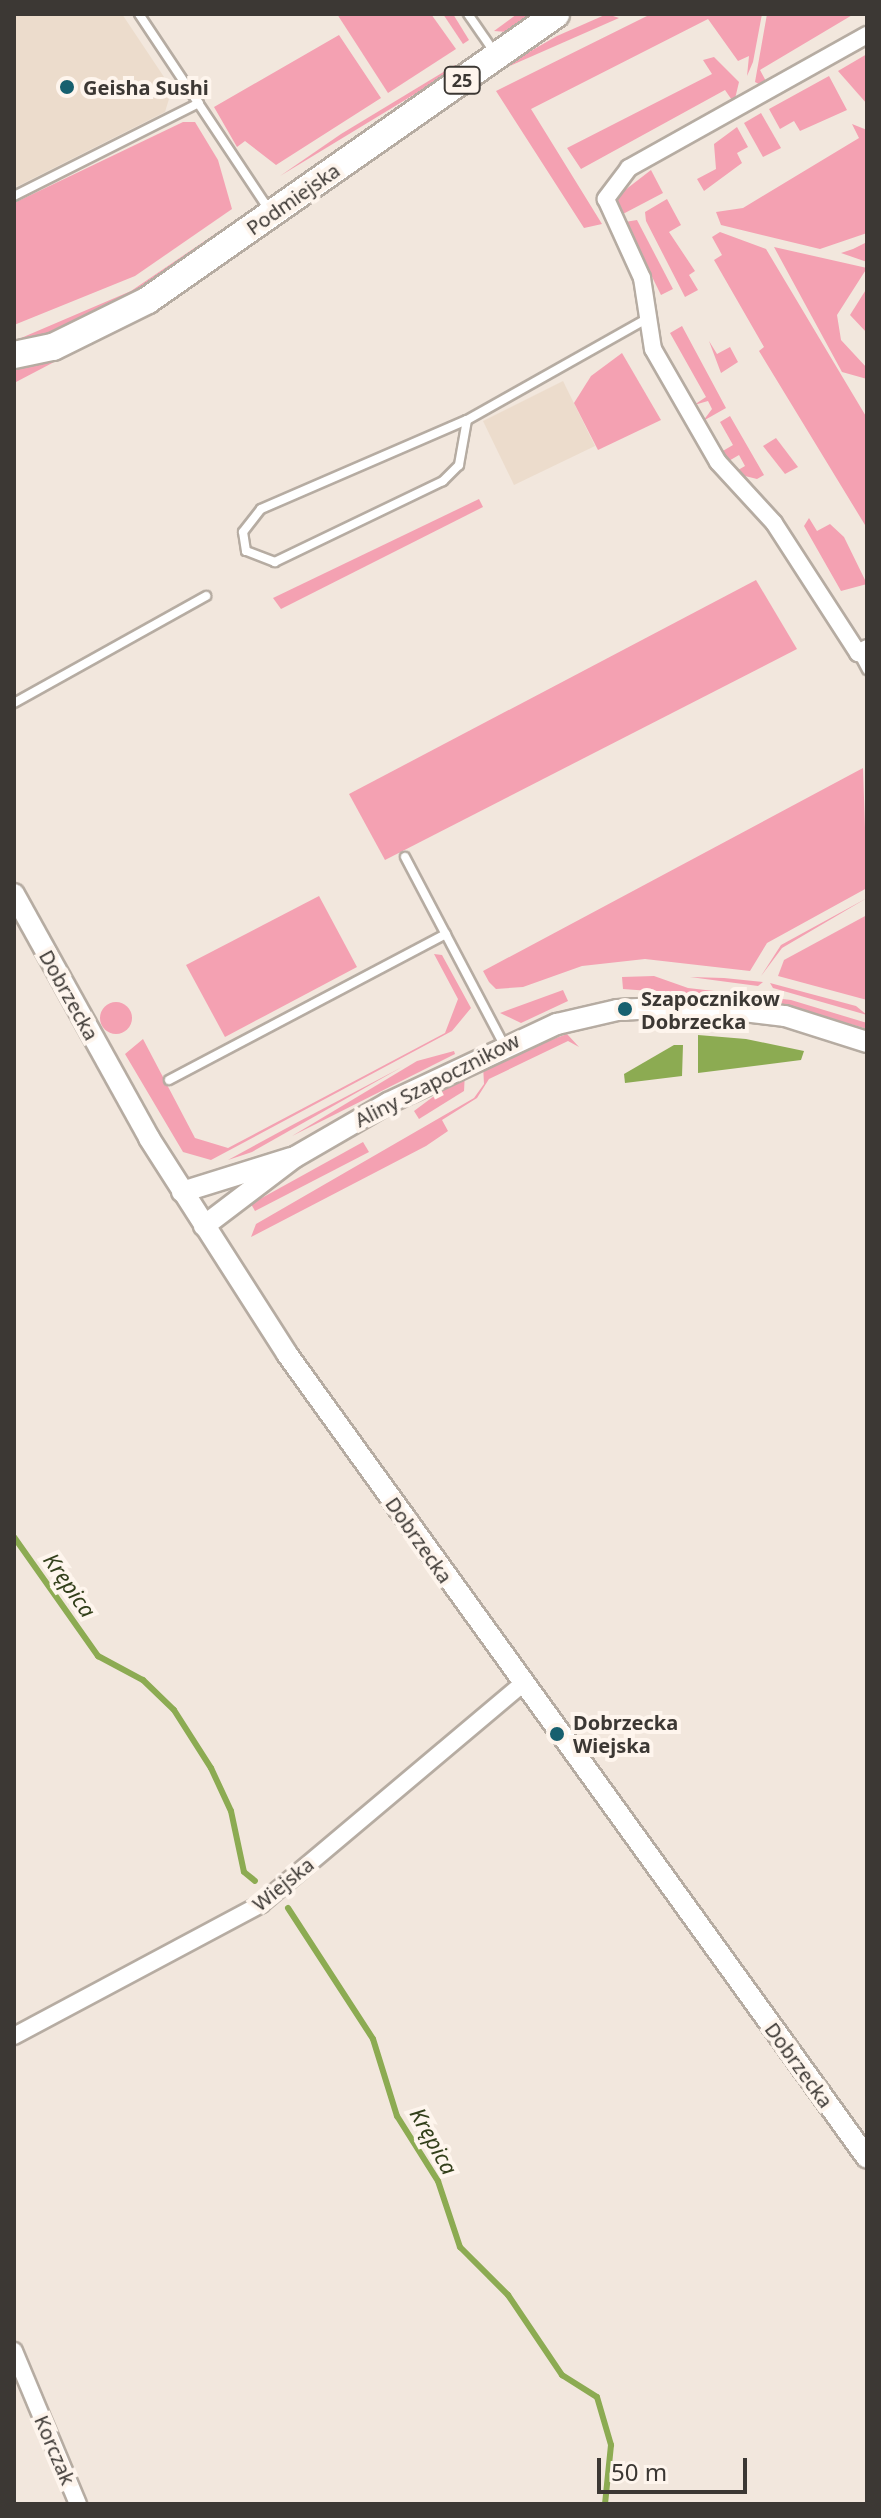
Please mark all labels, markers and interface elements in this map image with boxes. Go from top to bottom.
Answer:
road number: 25 [442,66,482,94]
place label: Geisha Sushi [83,75,209,99]
marker: Geisha Sushi [58,78,76,96]
street label: Podmiejska [242,158,344,240]
street label: Dobrzecka [34,946,104,1044]
place label: Szapocznikow Dobrzecka [641,986,780,1033]
marker: Szapocznikow Dobrzecka [616,1000,634,1018]
street label: Aliny Szapocznikow [351,1028,523,1132]
street label: Dobrzecka [381,1492,457,1588]
water label: Krępica [38,1548,102,1622]
place label: Dobrzecka Wiejska [573,1710,678,1757]
marker: Dobrzecka Wiejska [548,1725,566,1743]
street label: Wiejska [248,1852,318,1916]
street label: Dobrzecka [760,2018,838,2112]
water label: Krępica [405,2103,463,2179]
street label: Korczak [30,2412,80,2488]
scale bar [601,2442,751,2492]
text: 50 m [611,2455,667,2488]

